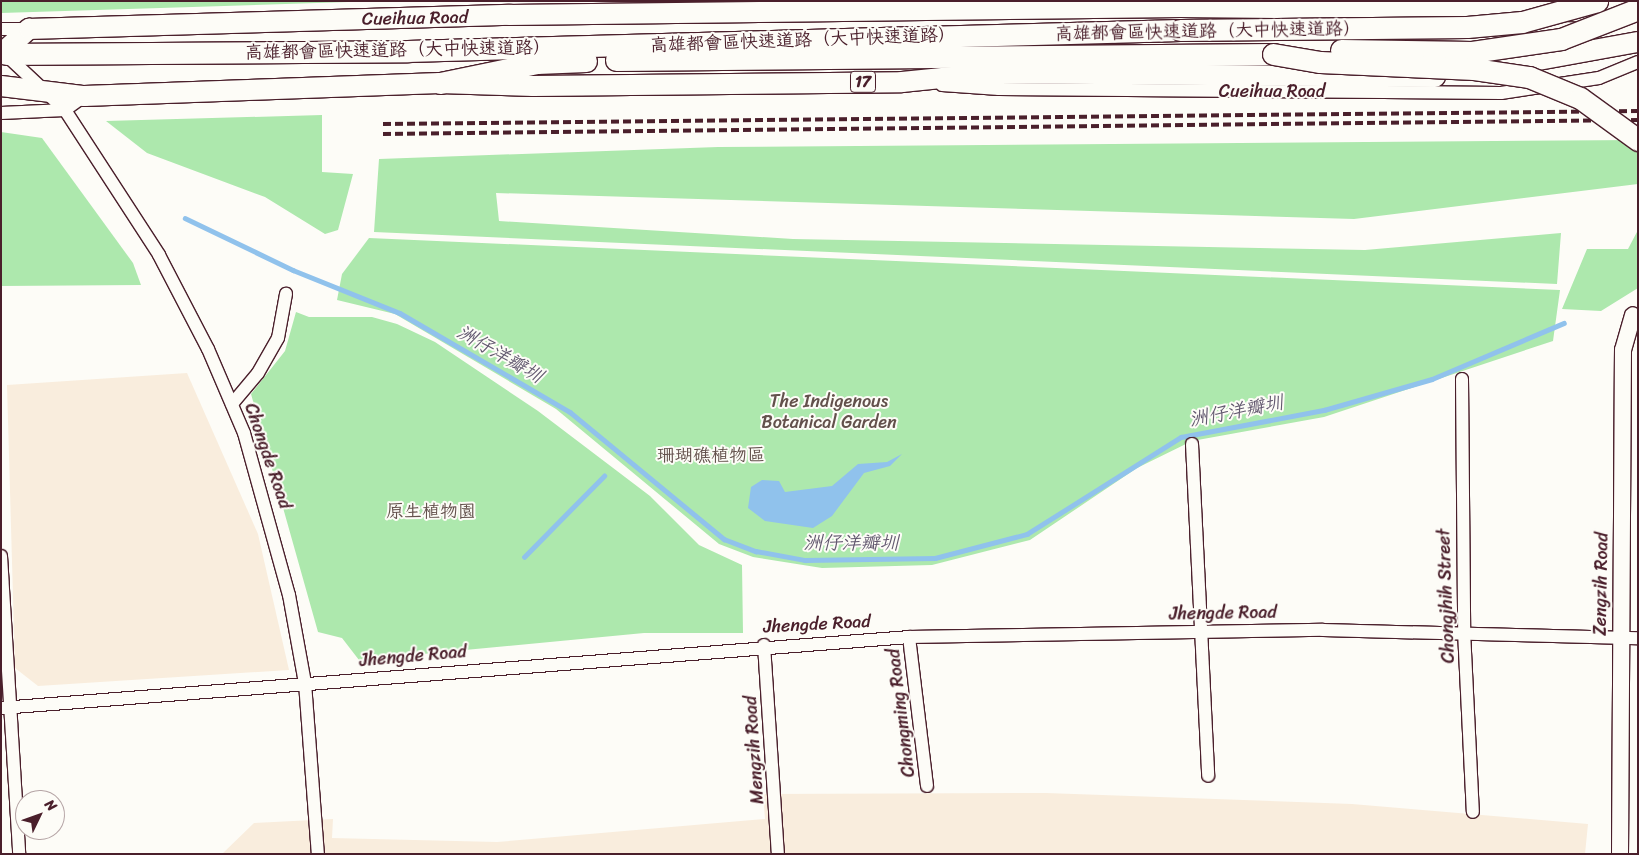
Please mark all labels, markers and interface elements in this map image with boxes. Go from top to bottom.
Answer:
street label: Cueihua Road [362,6,468,30]
street label: 高雄都會區快速道路（大中快速道路） [1055,18,1361,44]
street label: 高雄都會區快速道路（大中快速道路） [650,24,956,56]
street label: 高雄都會區快速道路（大中快速道路） [245,37,551,63]
road number: 17 [849,68,877,95]
street label: Cueihua Road [1219,80,1325,102]
water label: 洲仔洋瓣圳 [453,320,547,388]
park label: The Indigenous Botanical Garden [761,391,897,434]
water label: 洲仔洋瓣圳 [1187,391,1285,431]
street label: Chongde Road [240,400,296,512]
park label: 珊瑚礁植物區 [657,444,765,466]
park label: 原生植物園 [386,500,476,522]
street label: Chongjhih Street [1433,528,1459,664]
water label: 洲仔洋瓣圳 [804,532,898,554]
street label: Zengzih Road [1589,532,1613,636]
street label: Jhengde Road [1169,601,1277,625]
street label: Jhengde Road [763,610,871,638]
street label: Jhengde Road [358,641,468,671]
street label: Chongming Road [882,647,920,779]
street label: Mengzih Road [739,695,769,805]
north arrow [15,790,65,840]
text: N [38,793,63,817]

